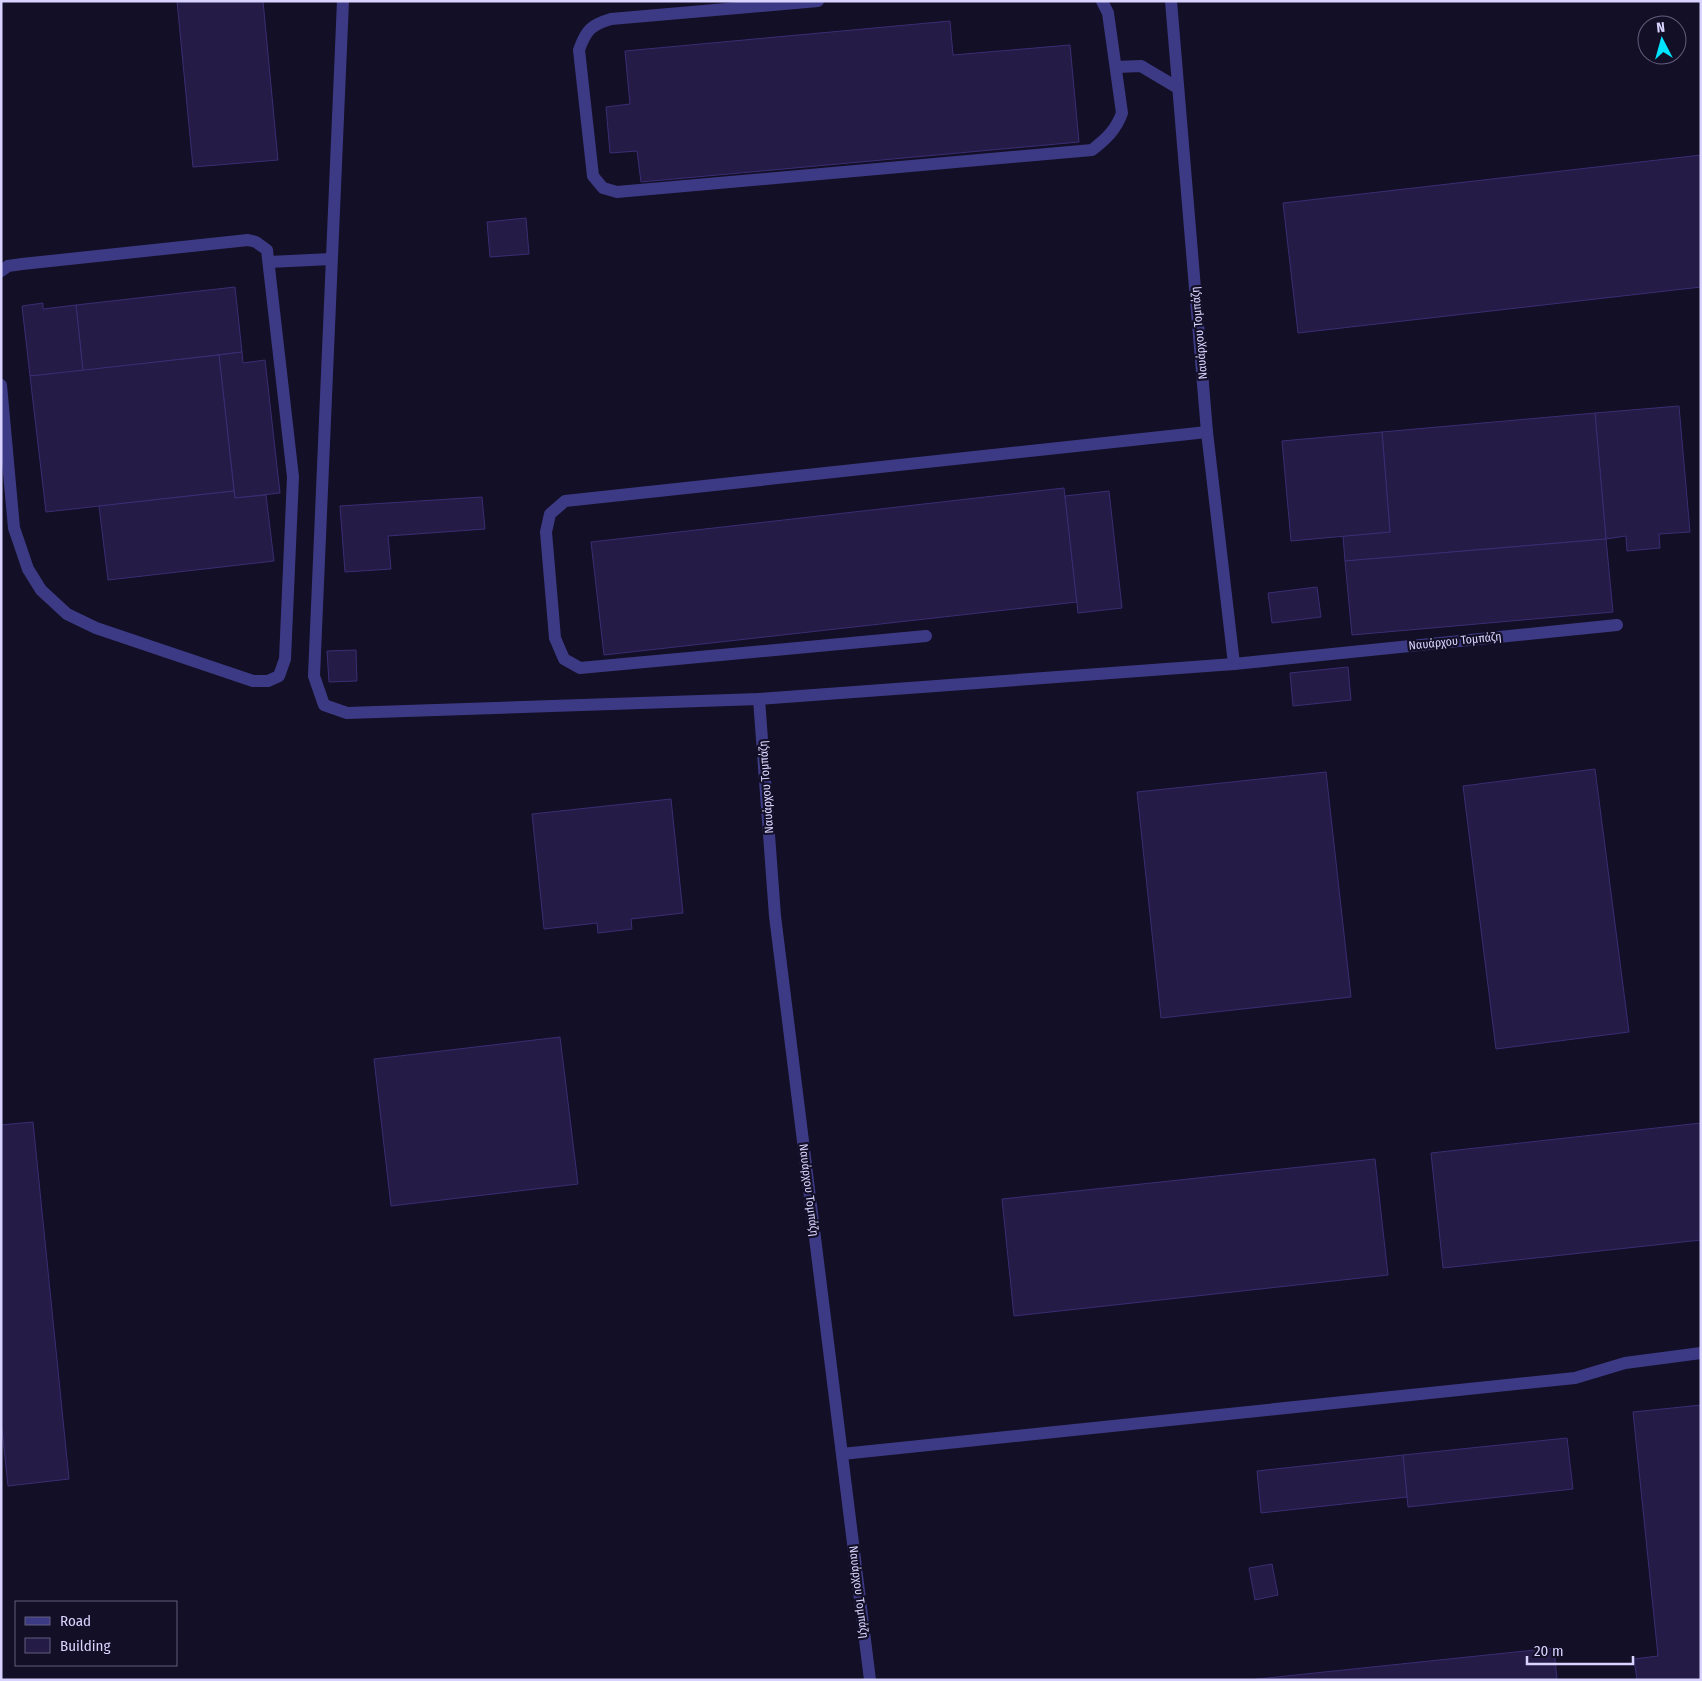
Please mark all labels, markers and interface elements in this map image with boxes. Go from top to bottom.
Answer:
north arrow [1637,15,1687,65]
text: N [1656,19,1666,36]
street label: Ναυάρχου Τομπάζη [1188,286,1210,380]
street label: Ναυάρχου Τομπάζη [1408,629,1502,653]
street label: Ναυάρχου Τομπάζη [756,740,776,834]
street label: Ναυάρχου Τομπάζη [796,1143,822,1237]
street label: Ναυάρχου Τομπάζη [846,1545,872,1639]
legend [15,1601,178,1666]
text: Road [60,1612,91,1630]
scale bar [1527,1634,1633,1666]
text: Building [60,1637,111,1655]
text: 20 m [1534,1642,1564,1660]

